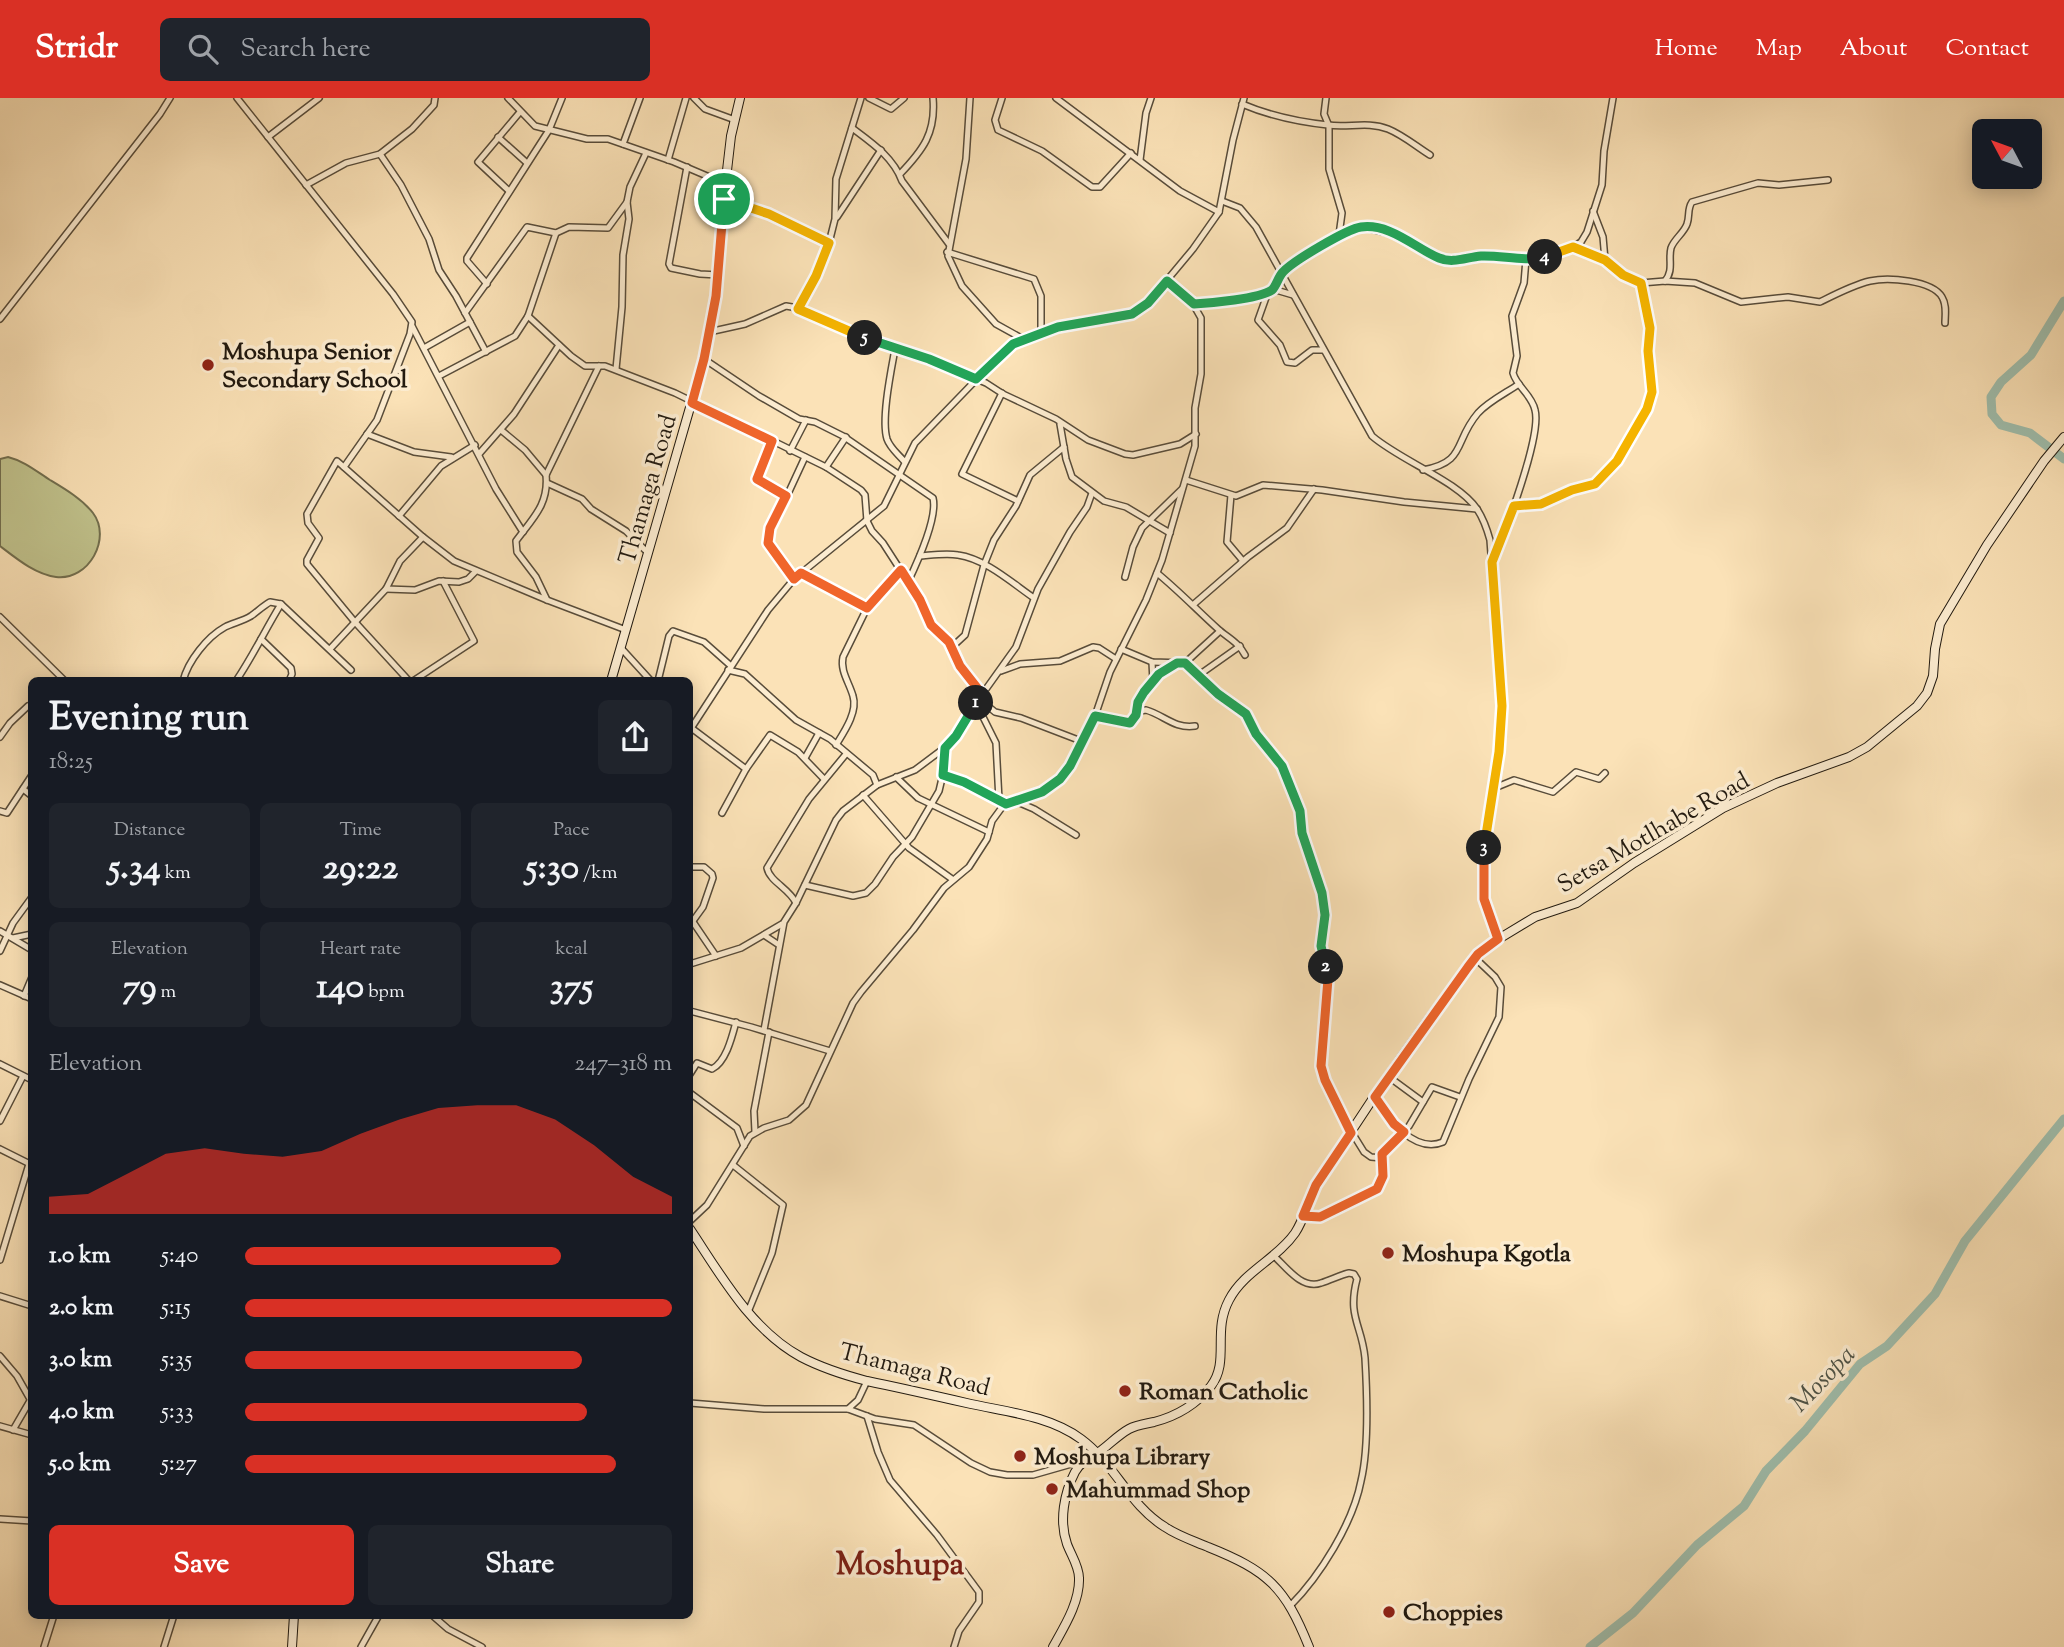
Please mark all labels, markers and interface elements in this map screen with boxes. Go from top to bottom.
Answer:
search box [160,18,650,81]
text: Stridr [35,25,118,73]
icon: search [184,30,222,68]
text: Search here [240,31,371,68]
text: Home [1655,32,1718,66]
text: Map [1756,32,1802,66]
text: About [1840,32,1907,66]
text: Contact [1945,32,2029,66]
north arrow [1972,119,2042,189]
map controls [1972,119,2042,189]
pin [694,169,754,229]
icon: arrive [705,180,743,218]
pin: 4 [1528,240,1562,274]
text: 4 [1540,243,1549,270]
pin: 5 [848,320,882,356]
text: 5 [861,324,868,351]
place label: Moshupa Senior Secondary School [222,336,408,398]
marker: Moshupa Senior Secondary School [200,357,216,373]
street label: Thamaga Road [611,410,687,568]
pin: 1 [958,686,993,720]
text: 1 [972,689,979,716]
text: Evening run [49,693,249,747]
button: share [598,700,672,774]
text: 18:25 [49,746,93,779]
street label: Setsa Motlhabe Road [1551,765,1757,903]
text: Distance [114,817,185,844]
text: Time [339,817,382,844]
text: Pace [553,817,590,844]
pin: 3 [1466,830,1502,866]
text: 3 [1480,834,1487,861]
text: 5.34 [108,844,161,895]
text: 29:22 [323,844,398,895]
text: 5:30 [526,844,579,895]
text: km [161,860,191,887]
text: /km [579,860,617,887]
text: Elevation [111,936,188,963]
text: Heart rate [320,936,401,963]
text: kcal [555,936,588,963]
pin: 2 [1308,950,1344,984]
text: 2 [1321,953,1330,980]
text: 79 [123,963,157,1014]
text: 140 [316,963,364,1014]
text: 375 [550,963,593,1014]
text: m [157,979,176,1006]
text: bpm [364,979,405,1006]
text: Elevation [49,1048,142,1081]
text: 247–318 m [575,1048,672,1081]
place label: Moshupa Kgotla [1402,1238,1572,1272]
text: 1.0 km [49,1240,111,1273]
text: 5:40 [161,1240,198,1273]
marker: Moshupa Kgotla [1380,1245,1396,1261]
text: 2.0 km [49,1292,114,1325]
text: 5:15 [161,1292,191,1325]
street label: Thamaga Road [835,1336,994,1406]
water label: Mosopa [1783,1338,1865,1422]
text: 3.0 km [49,1344,112,1377]
text: 5:35 [161,1344,192,1377]
place label: Roman Catholic [1139,1376,1308,1410]
marker: Roman Catholic [1117,1383,1133,1399]
text: 4.0 km [49,1396,114,1429]
text: 5:33 [161,1396,193,1429]
place label: Moshupa Library [1034,1441,1210,1475]
text: 5.0 km [49,1448,111,1481]
text: 5:27 [161,1448,197,1481]
marker: Moshupa Library [1012,1448,1028,1464]
place label: Mahummad Shop [1066,1474,1250,1508]
marker: Mahummad Shop [1044,1481,1060,1497]
button: Save [49,1525,354,1605]
button: Share [368,1525,672,1605]
district label: Moshupa [836,1543,964,1589]
place label: Choppies [1403,1597,1503,1631]
marker: Choppies [1381,1604,1397,1620]

